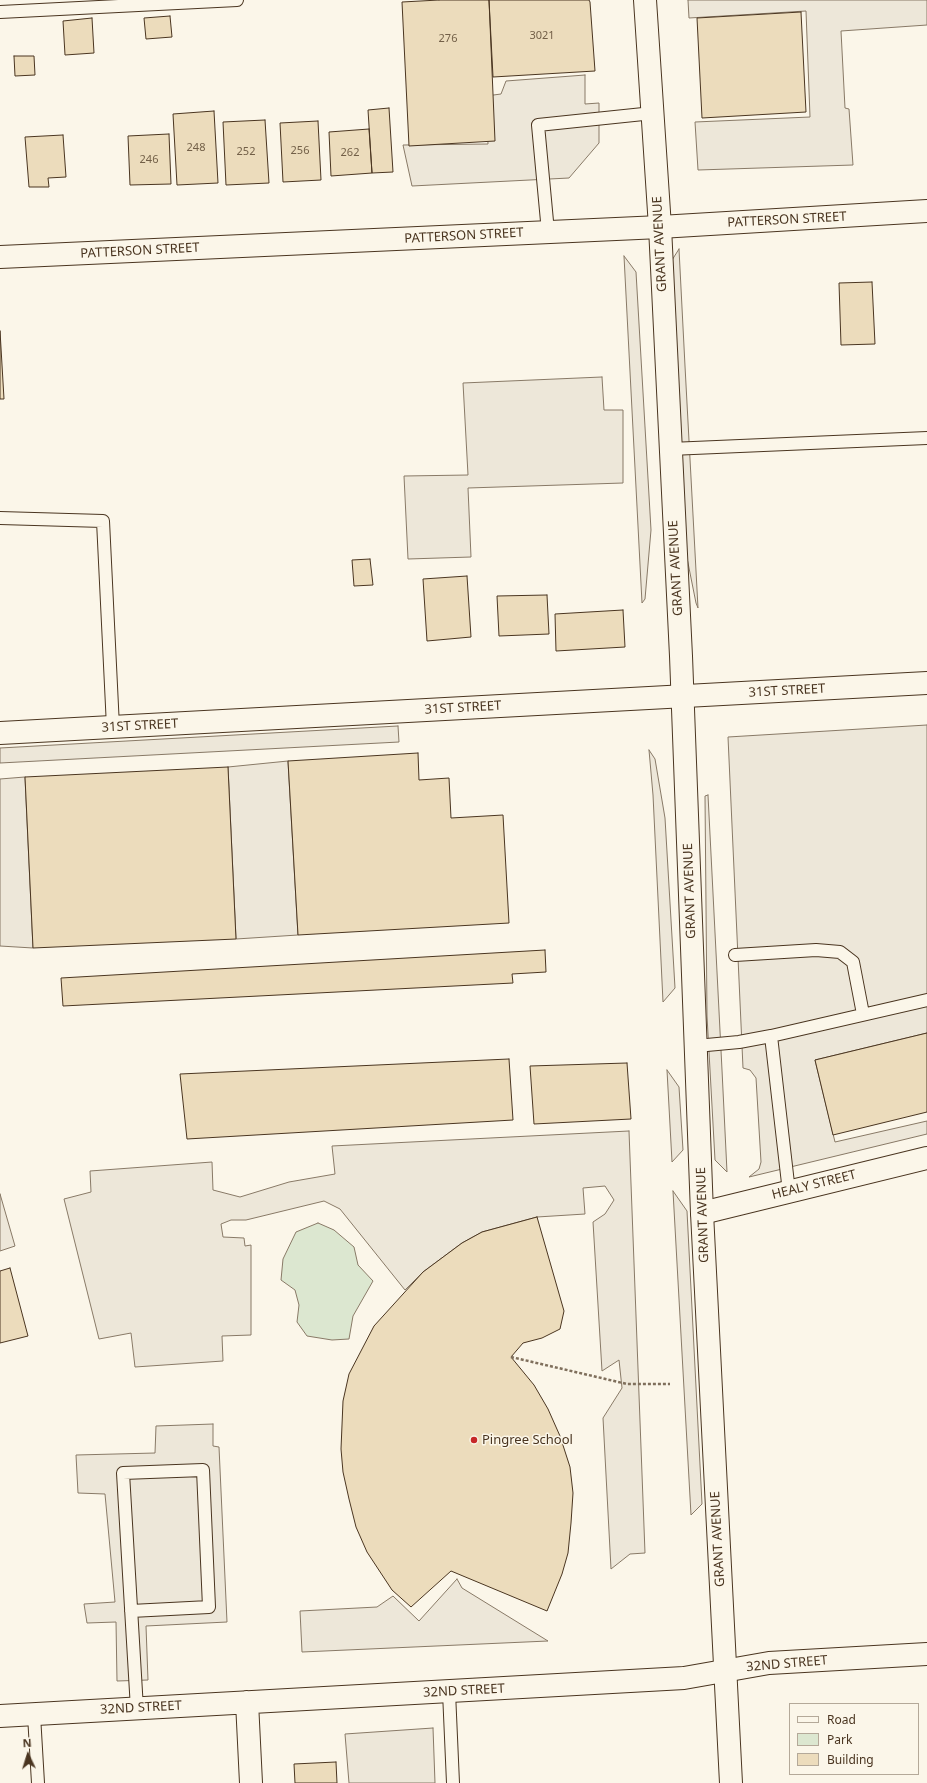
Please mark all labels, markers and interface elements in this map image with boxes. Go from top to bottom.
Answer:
house number: 3021 [529,29,555,43]
house number: 276 [439,32,457,46]
house number: 248 [187,141,205,155]
house number: 256 [291,144,309,158]
house number: 252 [237,145,255,159]
house number: 262 [341,146,359,160]
house number: 246 [140,153,158,167]
street label: GRANT AVENUE [650,196,670,292]
street label: PATTERSON STREET [727,209,847,231]
street label: PATTERSON STREET [404,225,524,247]
street label: PATTERSON STREET [80,240,200,262]
street label: GRANT AVENUE [666,520,686,616]
street label: 31ST STREET [748,681,826,701]
street label: 31ST STREET [424,698,502,718]
street label: 31ST STREET [101,716,179,736]
street label: GRANT AVENUE [681,843,699,939]
street label: GRANT AVENUE [694,1167,712,1263]
street label: HEALY STREET [770,1167,858,1203]
place label: Pingree School [482,1432,573,1448]
marker: Pingree School [469,1435,479,1445]
street label: GRANT AVENUE [708,1491,728,1587]
street label: 32ND STREET [746,1653,828,1675]
street label: 32ND STREET [423,1681,505,1701]
street label: 32ND STREET [100,1698,182,1718]
legend [789,1703,919,1775]
text: Road [827,1711,856,1728]
text: Park [827,1731,852,1748]
north arrow [8,1735,48,1775]
text: N [22,1735,32,1750]
text: Building [827,1751,874,1768]

